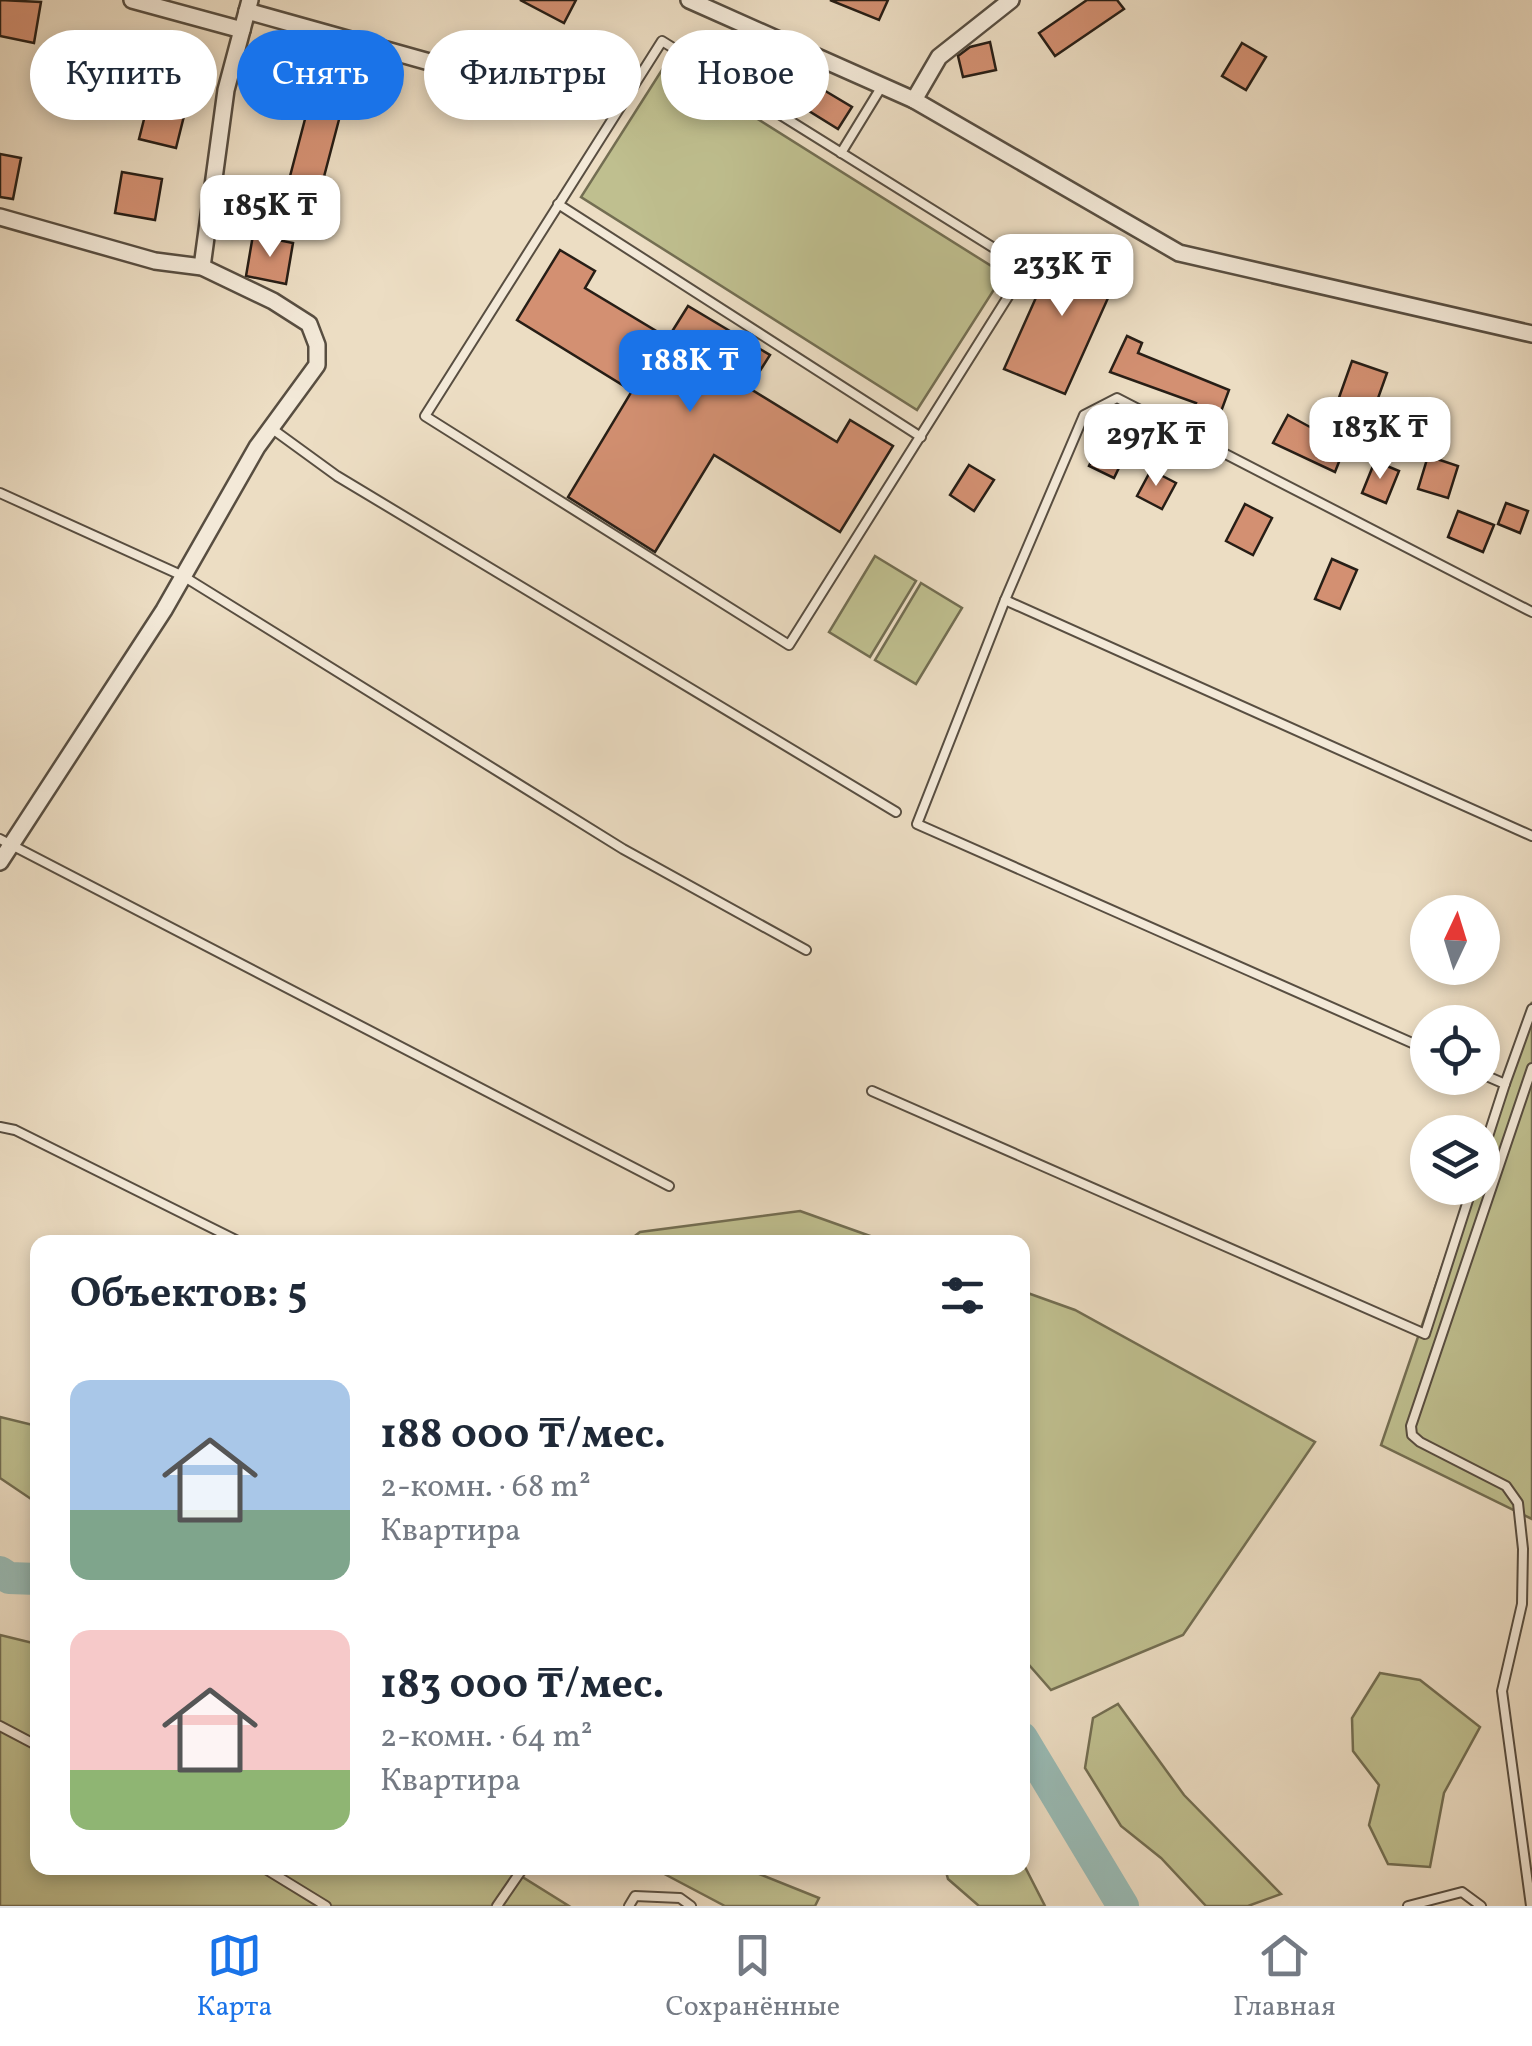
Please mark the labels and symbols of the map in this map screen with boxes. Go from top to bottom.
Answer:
pin: 185K ₸ [189,175,351,260]
pin: 233K ₸ [981,234,1143,319]
pin: 188K ₸ [609,330,771,415]
pin: 183K ₸ [1299,397,1461,482]
pin: 297K ₸ [1075,404,1237,489]
north arrow [1410,895,1500,985]

